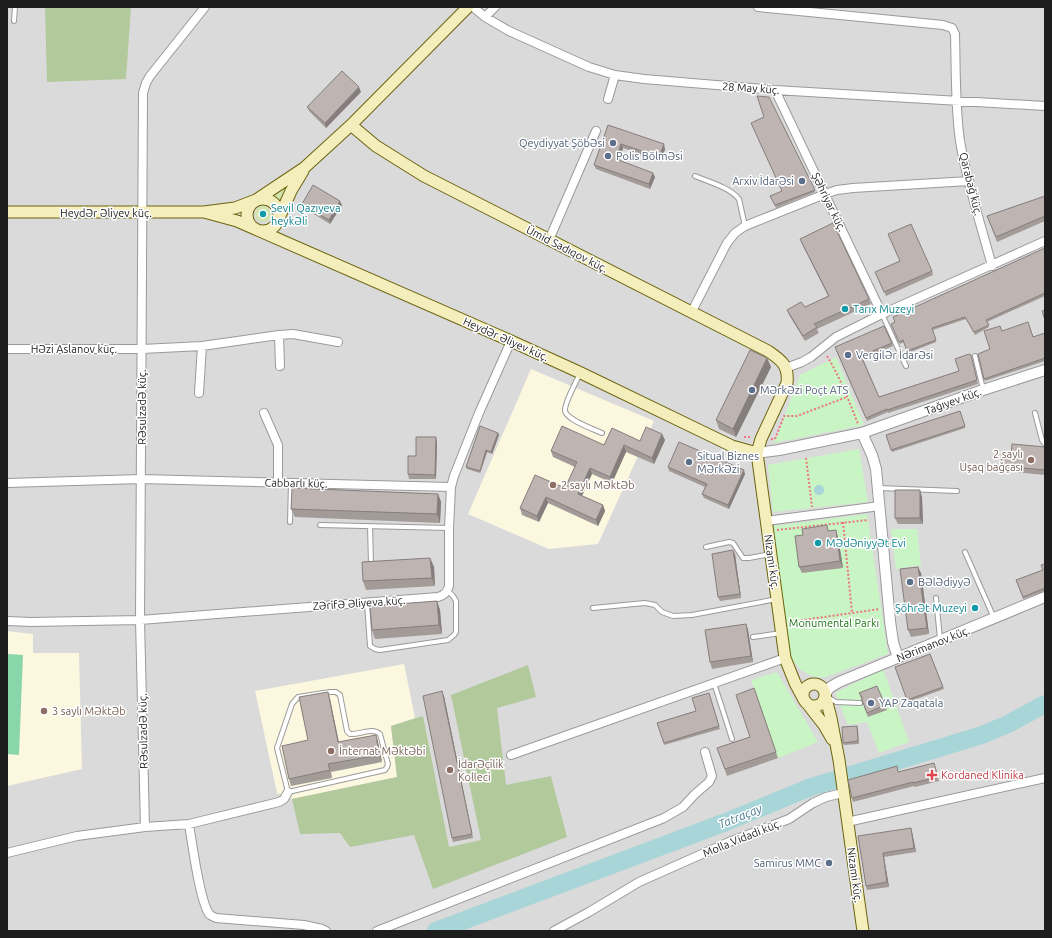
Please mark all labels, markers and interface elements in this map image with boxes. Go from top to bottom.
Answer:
street label: 28 May küç. [722,80,780,96]
place label: Qeydiyyat Şöbəsi [519,137,605,149]
marker: Qeydiyyat Şöbəsi [608,138,618,148]
place label: Polis Bölməsi [616,150,683,162]
marker: Polis Bölməsi [603,151,613,161]
street label: Qarabağ küç. [957,151,985,217]
street label: Şəhriyar küç. [810,171,848,233]
place label: Arxiv İdarəsi [732,175,794,187]
marker: Arxiv İdarəsi [797,176,807,186]
place label: Sevil Qazıyeva heykəli [271,202,341,227]
street label: Heydər Əliyev küç. [60,207,152,219]
marker: Sevil Qazıyeva heykəli [258,209,268,219]
street label: Ümid Sadıqov küç. [524,223,610,275]
place label: Tarıx Muzeyi [853,303,914,315]
marker: Tarıx Muzeyi [840,304,850,314]
street label: Heydər Əliyev küç. [462,315,550,363]
street label: Həzi Aslanov küç. [31,343,117,355]
place label: Vergilər İdarəsi [856,349,933,361]
marker: Vergilər İdarəsi [843,350,853,360]
street label: Rəsulzadə küç. [136,369,148,445]
place label: Mərkəzi Poçt ATS [760,384,848,396]
marker: Mərkəzi Poçt ATS [747,385,757,395]
street label: Tağıyev küç. [923,385,983,417]
place label: 2 saylı Uşaq bağçası [960,448,1023,473]
place label: Situal Biznes Mərkəzi [697,450,759,475]
marker: 2 saylı Uşaq bağçası [1026,455,1036,465]
marker: Situal Biznes Mərkəzi [684,457,694,467]
street label: Cabbarlı küç. [264,476,328,490]
place label: 2 saylı Məktəb [561,479,635,491]
marker: 2 saylı Məktəb [548,480,558,490]
street label: Nizami küç. [762,534,782,590]
place label: Mədəniyyət Evi [826,537,906,549]
marker: Mədəniyyət Evi [813,538,823,548]
place label: Bələdiyyə [918,576,971,588]
marker: Bələdiyyə [905,577,915,587]
street label: Zərifə Əliyeva küç. [312,594,406,612]
place label: Şöhrət Muzeyi [895,602,967,614]
marker: Şöhrət Muzeyi [970,603,980,613]
park label: Monumental Parkı [789,617,879,629]
street label: Nərimanov küç. [895,624,971,664]
street label: Rəsulzadə küç. [136,693,150,769]
place label: YAP Zaqatala [879,697,943,709]
marker: YAP Zaqatala [866,698,876,708]
place label: 3 saylı Məktəb [52,705,126,717]
marker: 3 saylı Məktəb [39,706,49,716]
place label: İnternat Məktəbi [339,745,425,757]
marker: İnternat Məktəbi [326,746,336,756]
place label: İdarəçilik Kolleci [458,758,504,783]
marker: İdarəçilik Kolleci [445,765,455,775]
marker: Kordaned Klinika [926,769,938,781]
place label: Kordaned Klinika [941,769,1024,781]
water label: Tatraçay [716,801,764,831]
street label: Molla Vidadi küç. [701,817,783,859]
street label: Nizami küç. [845,847,865,903]
place label: Samirus MMC [754,857,821,869]
marker: Samirus MMC [824,858,834,868]

